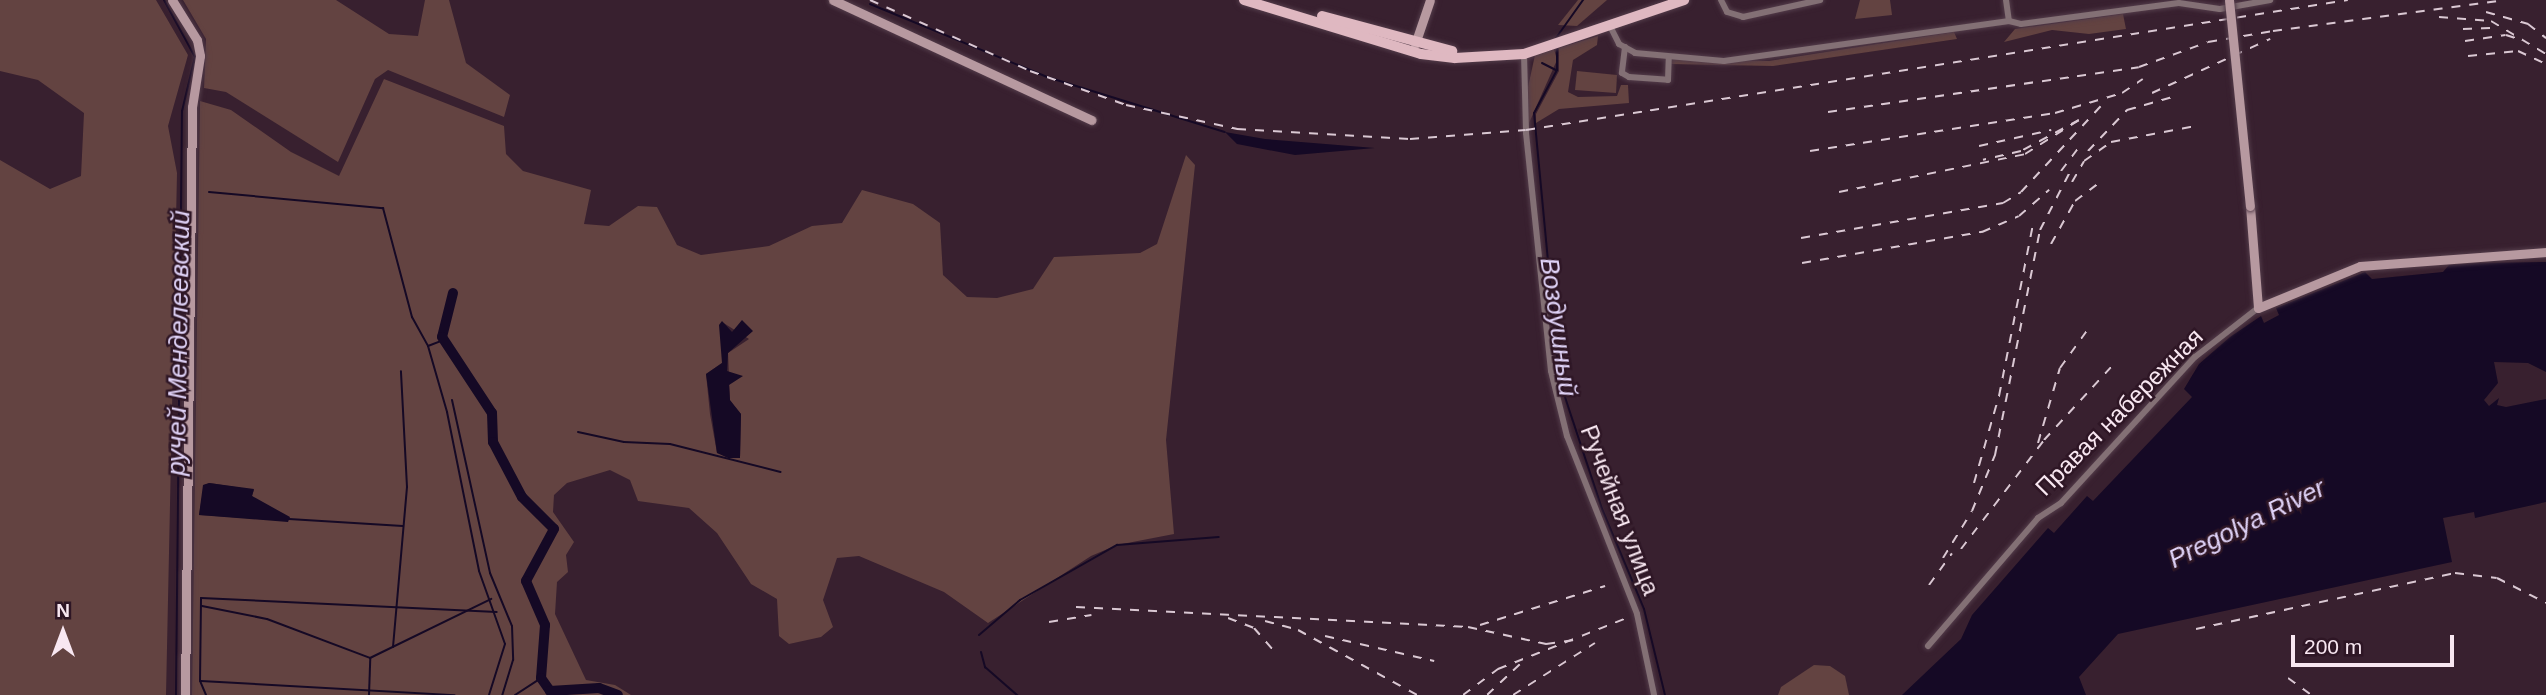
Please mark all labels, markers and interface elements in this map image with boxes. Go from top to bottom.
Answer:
water label: ручей Менделеевский [161,210,197,476]
water label: Воздушный [1533,256,1583,398]
street label: Правая набережная [2029,322,2209,502]
street label: Ручейная улица [1574,421,1666,599]
water label: Pregolya River [2164,473,2330,575]
north arrow [28,597,98,667]
text: N [56,600,70,621]
scale bar [2294,622,2457,666]
text: 200 m [2304,635,2362,658]

